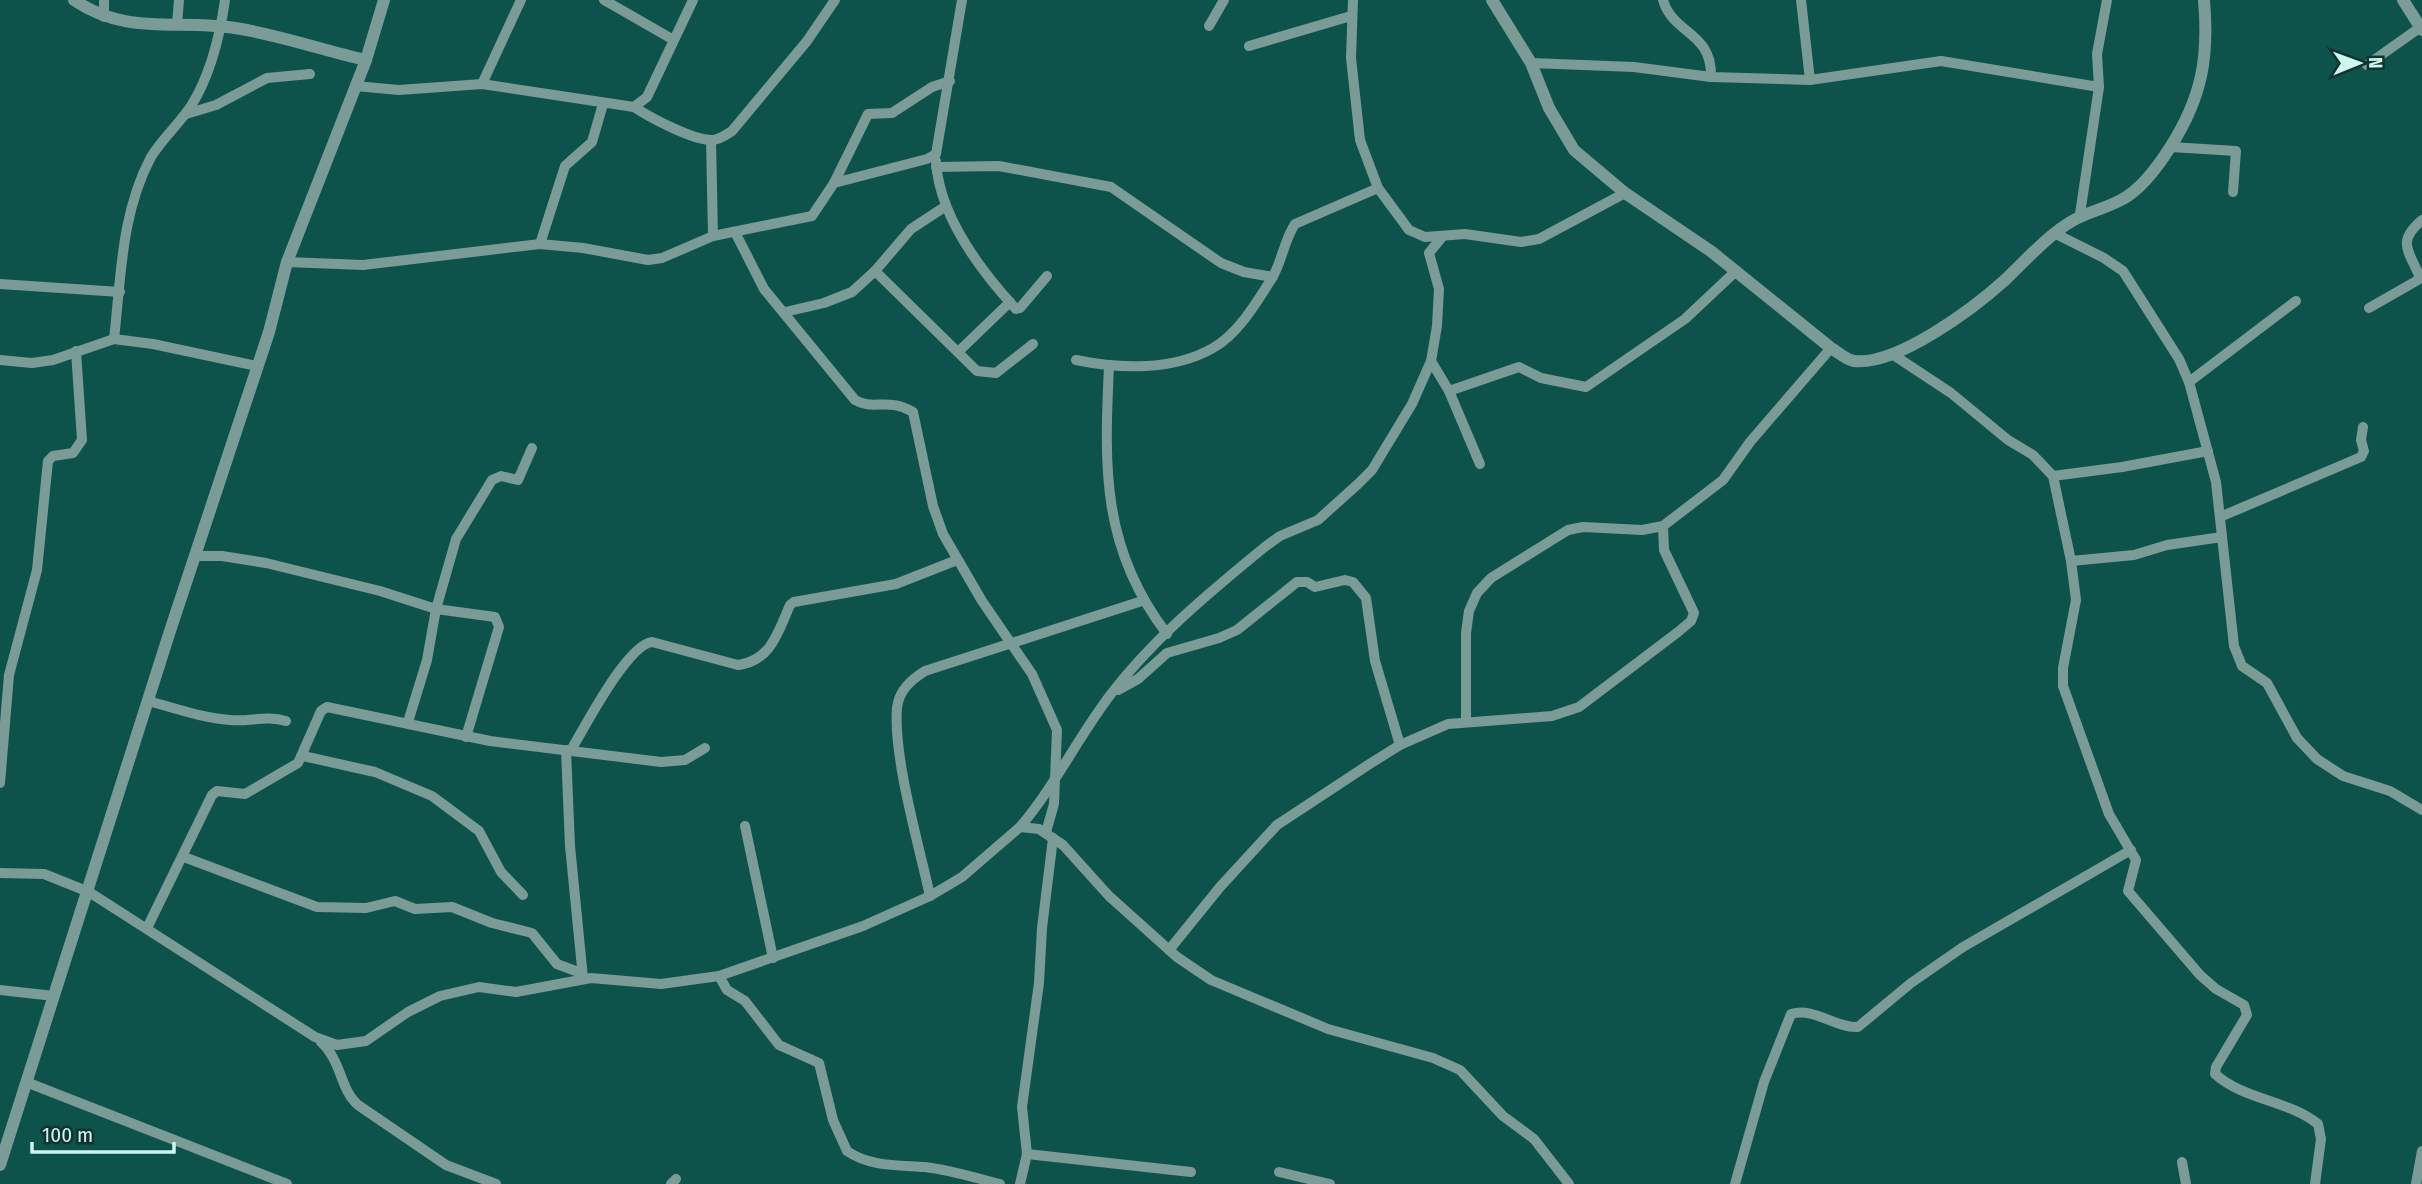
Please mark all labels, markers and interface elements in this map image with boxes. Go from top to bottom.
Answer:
north arrow [2324,28,2394,98]
text: N [2364,57,2387,69]
scale bar [32,1110,173,1154]
text: 100 m [42,1122,93,1148]

